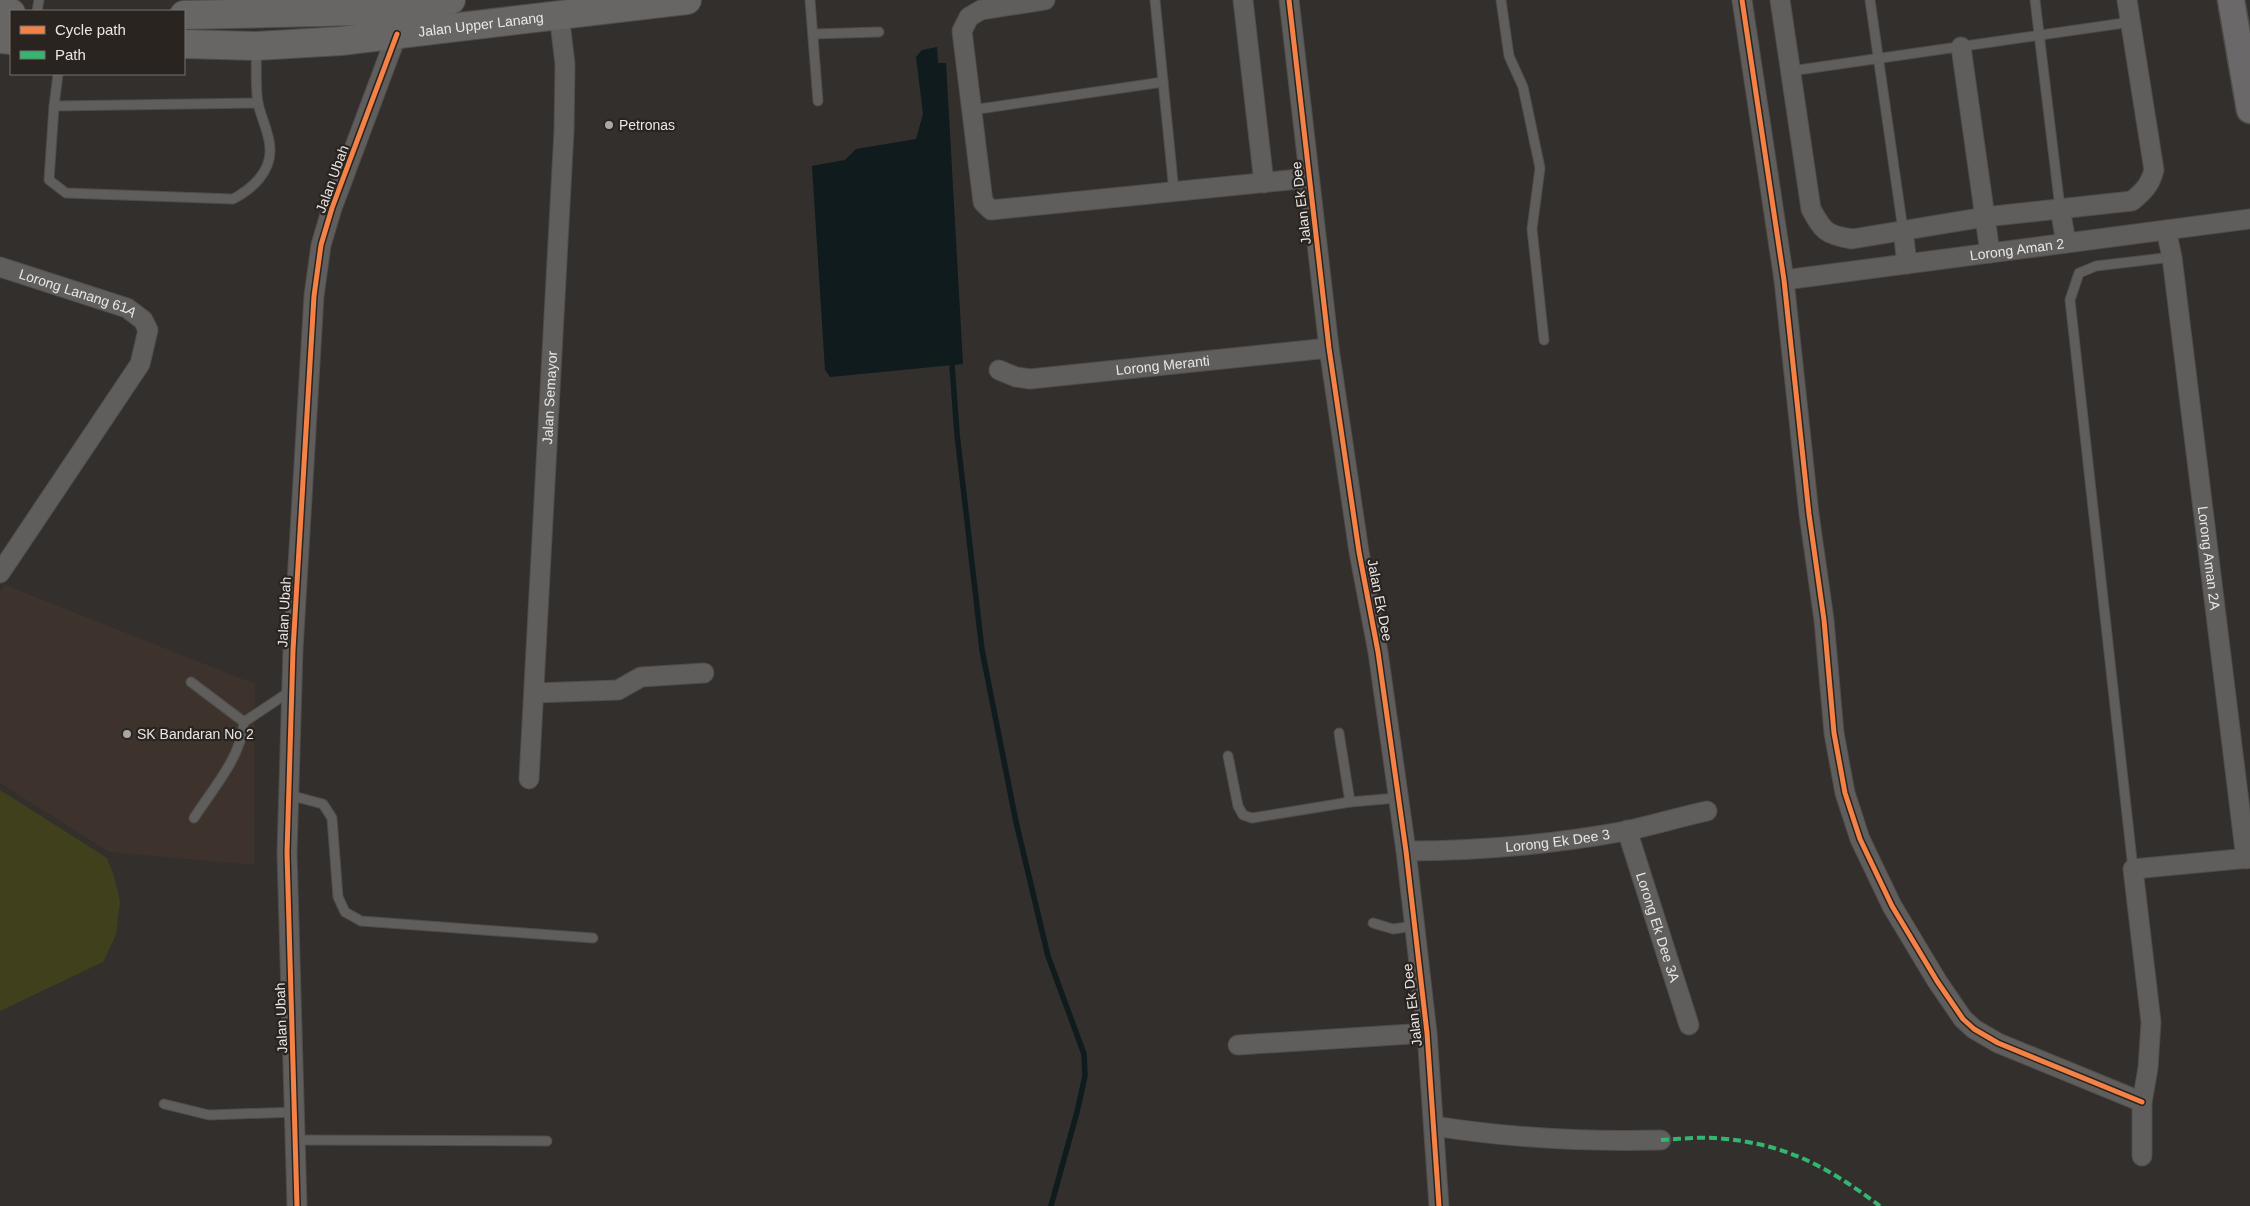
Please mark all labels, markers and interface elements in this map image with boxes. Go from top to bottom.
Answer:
street label: Jalan Upper Lanang [417,9,544,40]
legend [10,10,185,75]
text: Cycle path [55,21,126,38]
text: Path [55,46,86,63]
place label: Petronas [619,117,675,133]
marker: Petronas [603,119,615,131]
street label: Jalan Ubah [312,143,352,215]
street label: Jalan Ek Dee [1288,160,1314,245]
street label: Lorong Aman 2 [1969,235,2065,264]
street label: Lorong Lanang 61A [17,266,140,321]
street label: Jalan Semayor [539,350,560,445]
street label: Lorong Meranti [1115,352,1210,378]
street label: Lorong Aman 2A [2195,505,2223,612]
street label: Jalan Ek Dee [1364,558,1396,643]
street label: Jalan Ubah [274,576,294,648]
place label: SK Bandaran No 2 [137,726,254,742]
marker: SK Bandaran No 2 [121,728,133,740]
street label: Lorong Ek Dee 3 [1505,826,1611,855]
street label: Lorong Ek Dee 3A [1633,870,1683,985]
street label: Jalan Ek Dee [1399,962,1425,1047]
street label: Jalan Ubah [272,982,290,1054]

